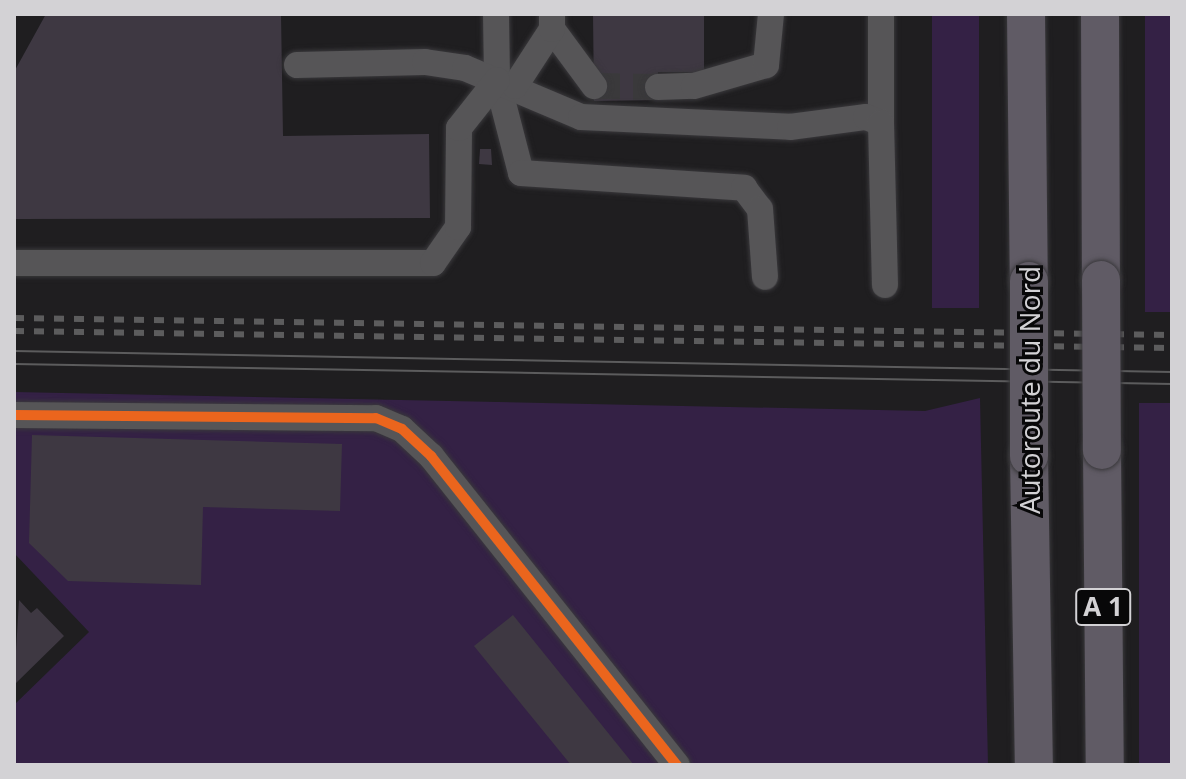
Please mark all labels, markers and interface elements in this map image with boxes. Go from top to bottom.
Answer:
street label: Autoroute du Nord [1012,266,1046,514]
road number: A 1 [1075,585,1131,629]

